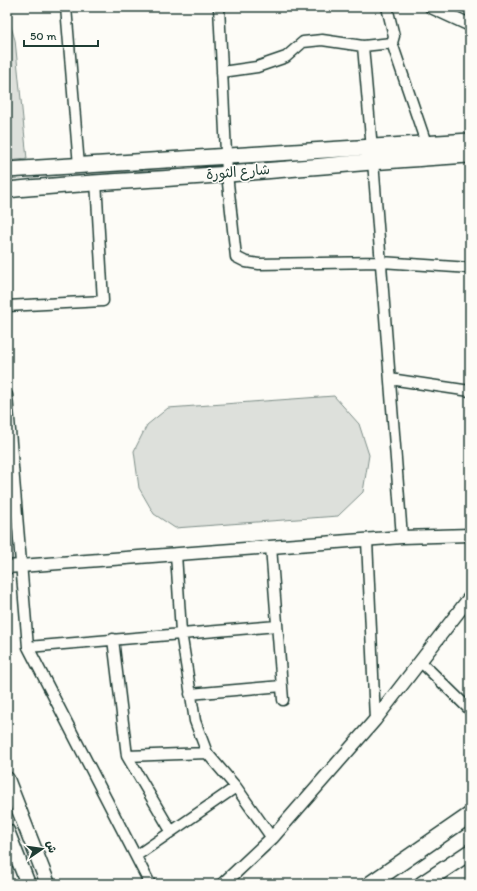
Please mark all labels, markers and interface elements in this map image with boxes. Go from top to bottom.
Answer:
scale bar [24,22,98,48]
text: 50 m [30,29,56,43]
street label: شارع الثورة [205,161,271,184]
north arrow [22,829,62,869]
text: ش [44,840,59,854]

